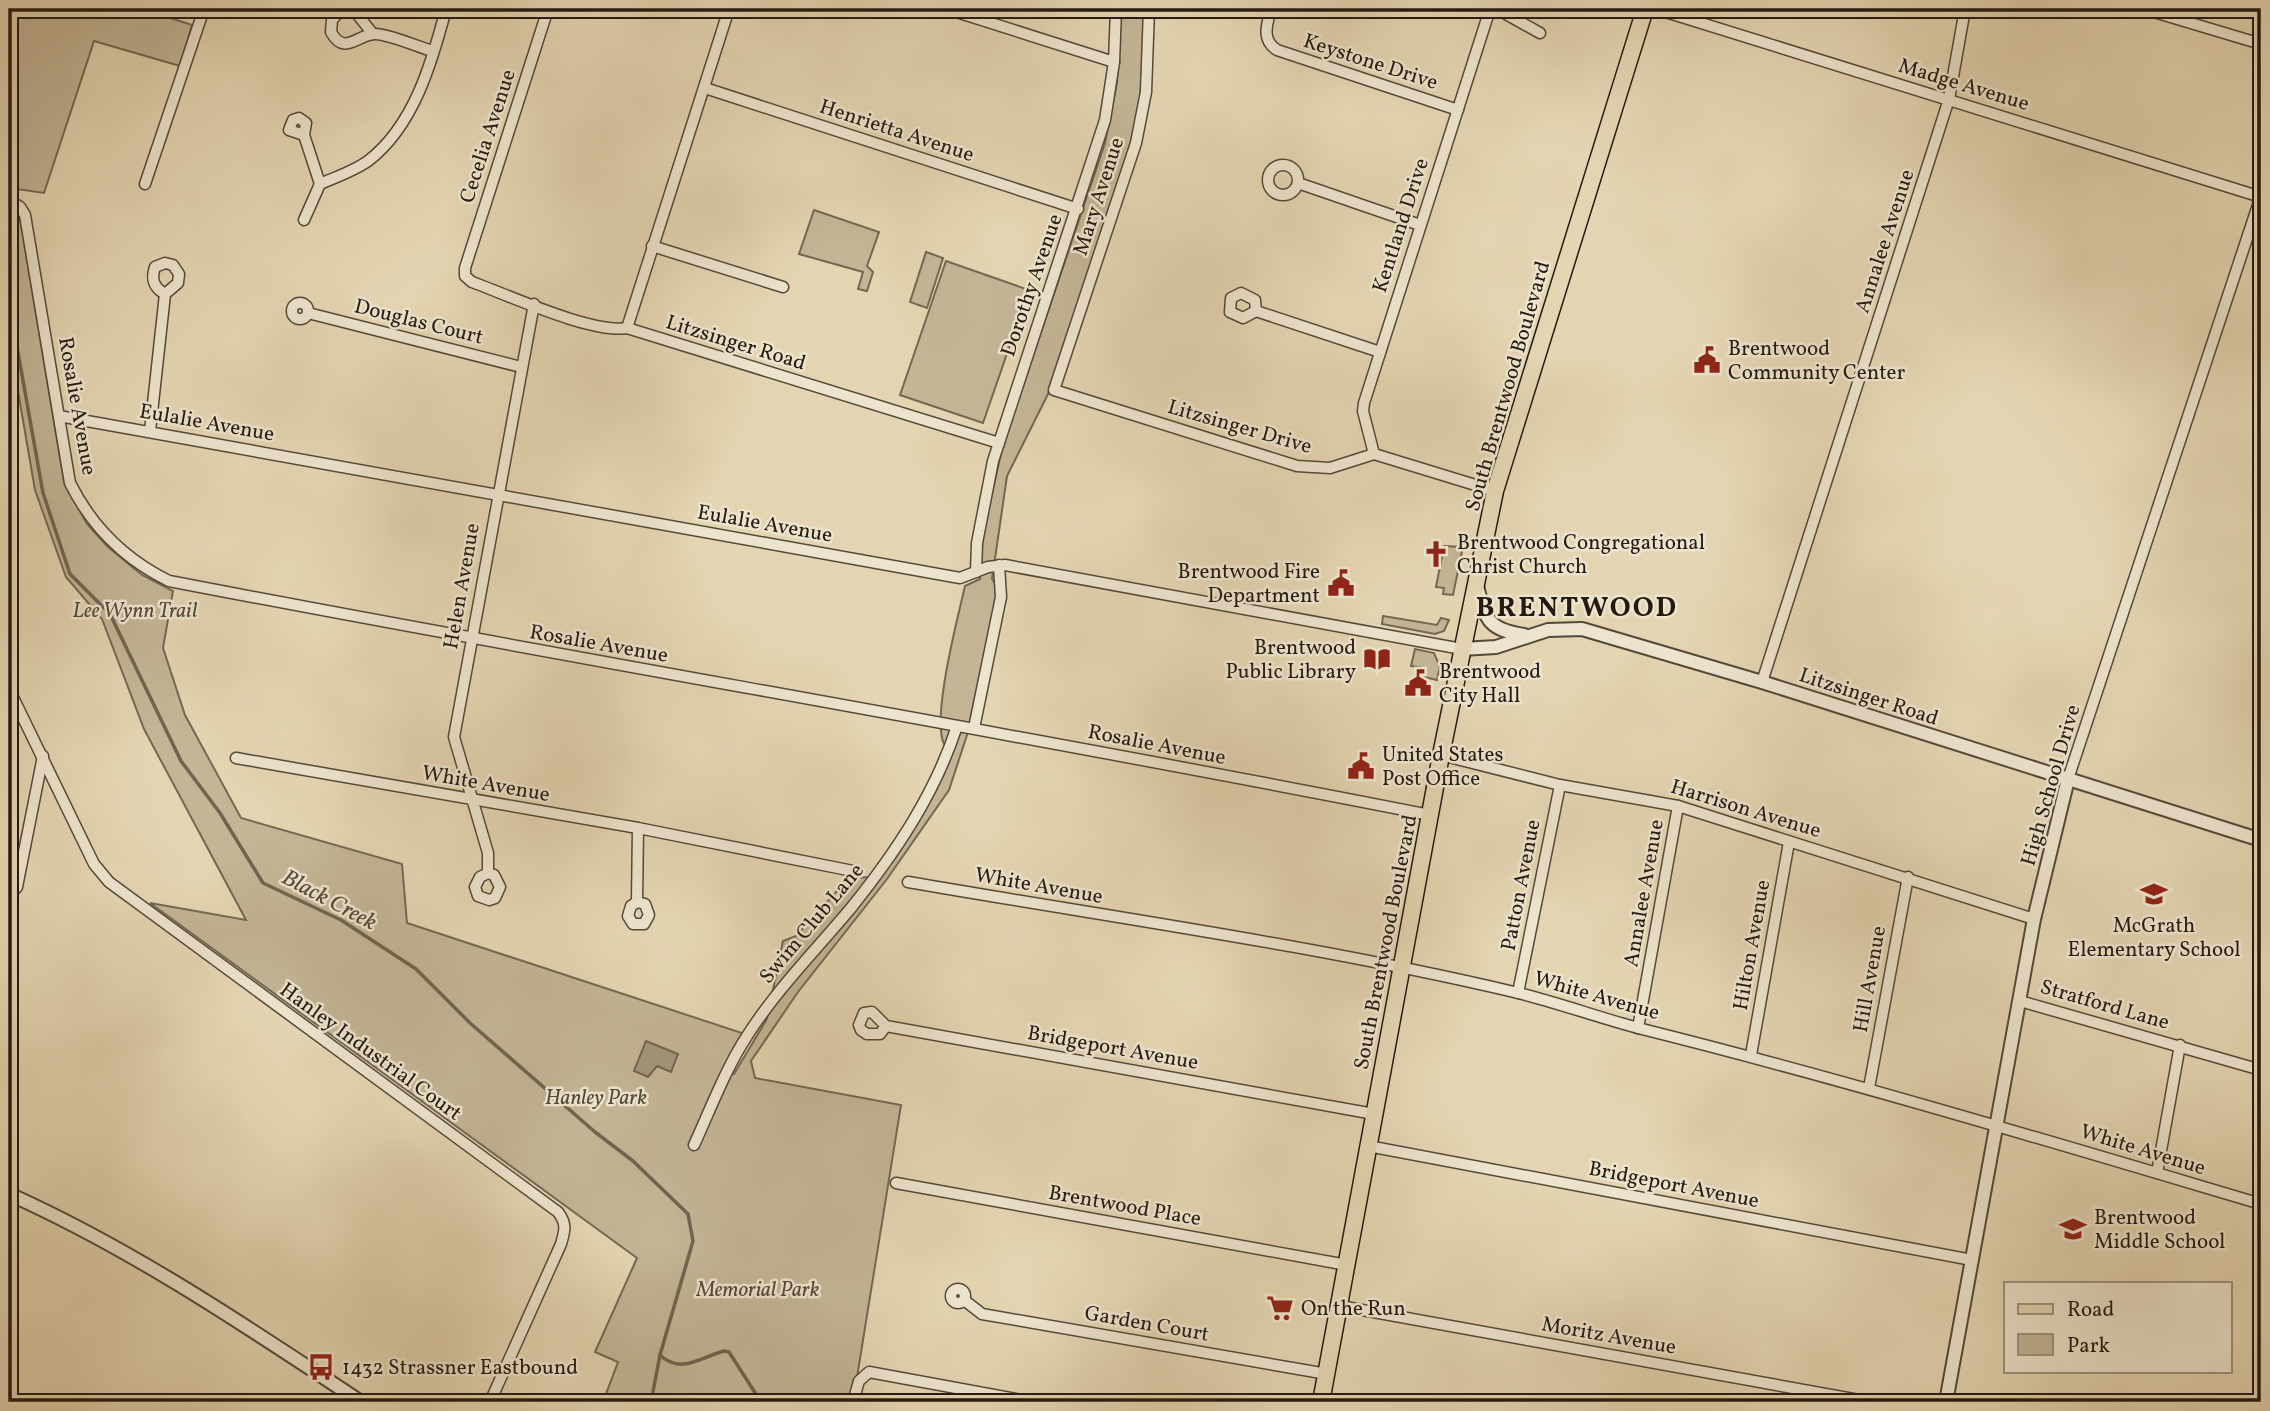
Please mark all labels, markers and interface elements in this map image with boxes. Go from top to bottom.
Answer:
street label: Keystone Drive [1300,27,1442,98]
street label: Madge Avenue [1895,52,2033,119]
street label: Cecelia Avenue [453,66,524,207]
street label: Henrietta Avenue [815,93,978,170]
street label: Mary Avenue [1067,134,1132,259]
street label: Kentland Drive [1366,154,1437,296]
street label: Annalee Avenue [1849,166,1922,317]
street label: Dorothy Avenue [994,210,1070,361]
street label: South Brentwood Boulevard [1459,258,1558,515]
street label: Douglas Court [351,292,486,352]
street label: Litzsinger Road [662,308,809,378]
street label: Rosalie Avenue [50,335,103,478]
place label: Brentwood Community Center [1728,335,1905,388]
public building icon: Brentwood Community Center [1692,345,1722,375]
street label: Litzsinger Drive [1164,393,1315,462]
street label: Eulalie Avenue [137,397,277,450]
street label: Eulalie Avenue [695,498,835,551]
street label: Helen Avenue [437,521,488,652]
place label: Brentwood Congregational Christ Church [1457,529,1705,582]
church icon: Brentwood Congregational Christ Church [1421,539,1451,569]
place label: Brentwood Fire Department [1178,558,1320,611]
public building icon: Brentwood Fire Department [1326,568,1356,598]
district label: BRENTWOOD [1476,589,1678,628]
park label: Lee Wynn Trail [73,597,197,626]
street label: Rosalie Avenue [527,618,670,671]
place label: Brentwood Public Library [1226,634,1357,687]
library icon: Brentwood Public Library [1362,644,1392,674]
place label: Brentwood City Hall [1439,658,1541,711]
street label: Litzsinger Road [1795,661,1942,734]
public building icon: Brentwood City Hall [1403,668,1433,698]
street label: High School Drive [2015,701,2088,869]
street label: Rosalie Avenue [1085,718,1228,773]
place label: United States Post Office [1382,741,1503,794]
public building icon: United States Post Office [1346,751,1376,781]
street label: White Avenue [419,759,552,810]
street label: Harrison Avenue [1667,773,1824,846]
street label: South Brentwood Boulevard [1348,812,1425,1072]
street label: Patton Avenue [1495,817,1548,953]
street label: Annalee Avenue [1617,817,1672,969]
street label: Swim Club Lane [753,857,871,990]
street label: White Avenue [972,861,1105,912]
water label: Black Creek [276,862,383,939]
street label: Hilton Avenue [1727,878,1778,1013]
school or university icon: McGrath Elementary School [2139,879,2169,909]
place label: McGrath Elementary School [2068,912,2240,965]
street label: Hill Avenue [1847,924,1894,1035]
street label: White Avenue [1530,965,1663,1028]
street label: Stratford Lane [2037,973,2173,1038]
street label: Hanley Industrial Court [273,976,467,1128]
street label: Bridgeport Avenue [1025,1019,1200,1078]
park label: Hanley Park [545,1084,647,1113]
street label: White Avenue [2076,1118,2209,1183]
street label: Bridgeport Avenue [1586,1155,1761,1216]
street label: Brentwood Place [1046,1179,1203,1234]
place label: Brentwood Middle School [2094,1204,2225,1257]
school or university icon: Brentwood Middle School [2058,1214,2088,1244]
park label: Memorial Park [696,1276,820,1305]
legend [2004,1282,2232,1372]
supermarket icon: On the Run [1265,1293,1295,1323]
place label: On the Run [1301,1295,1406,1324]
text: Road [2067,1296,2114,1325]
street label: Garden Court [1082,1299,1211,1350]
street label: Moritz Avenue [1539,1310,1678,1363]
text: Park [2067,1332,2110,1361]
bus stop icon: 1432 Strassner Eastbound [306,1352,336,1382]
place label: 1432 Strassner Eastbound [342,1354,578,1383]

